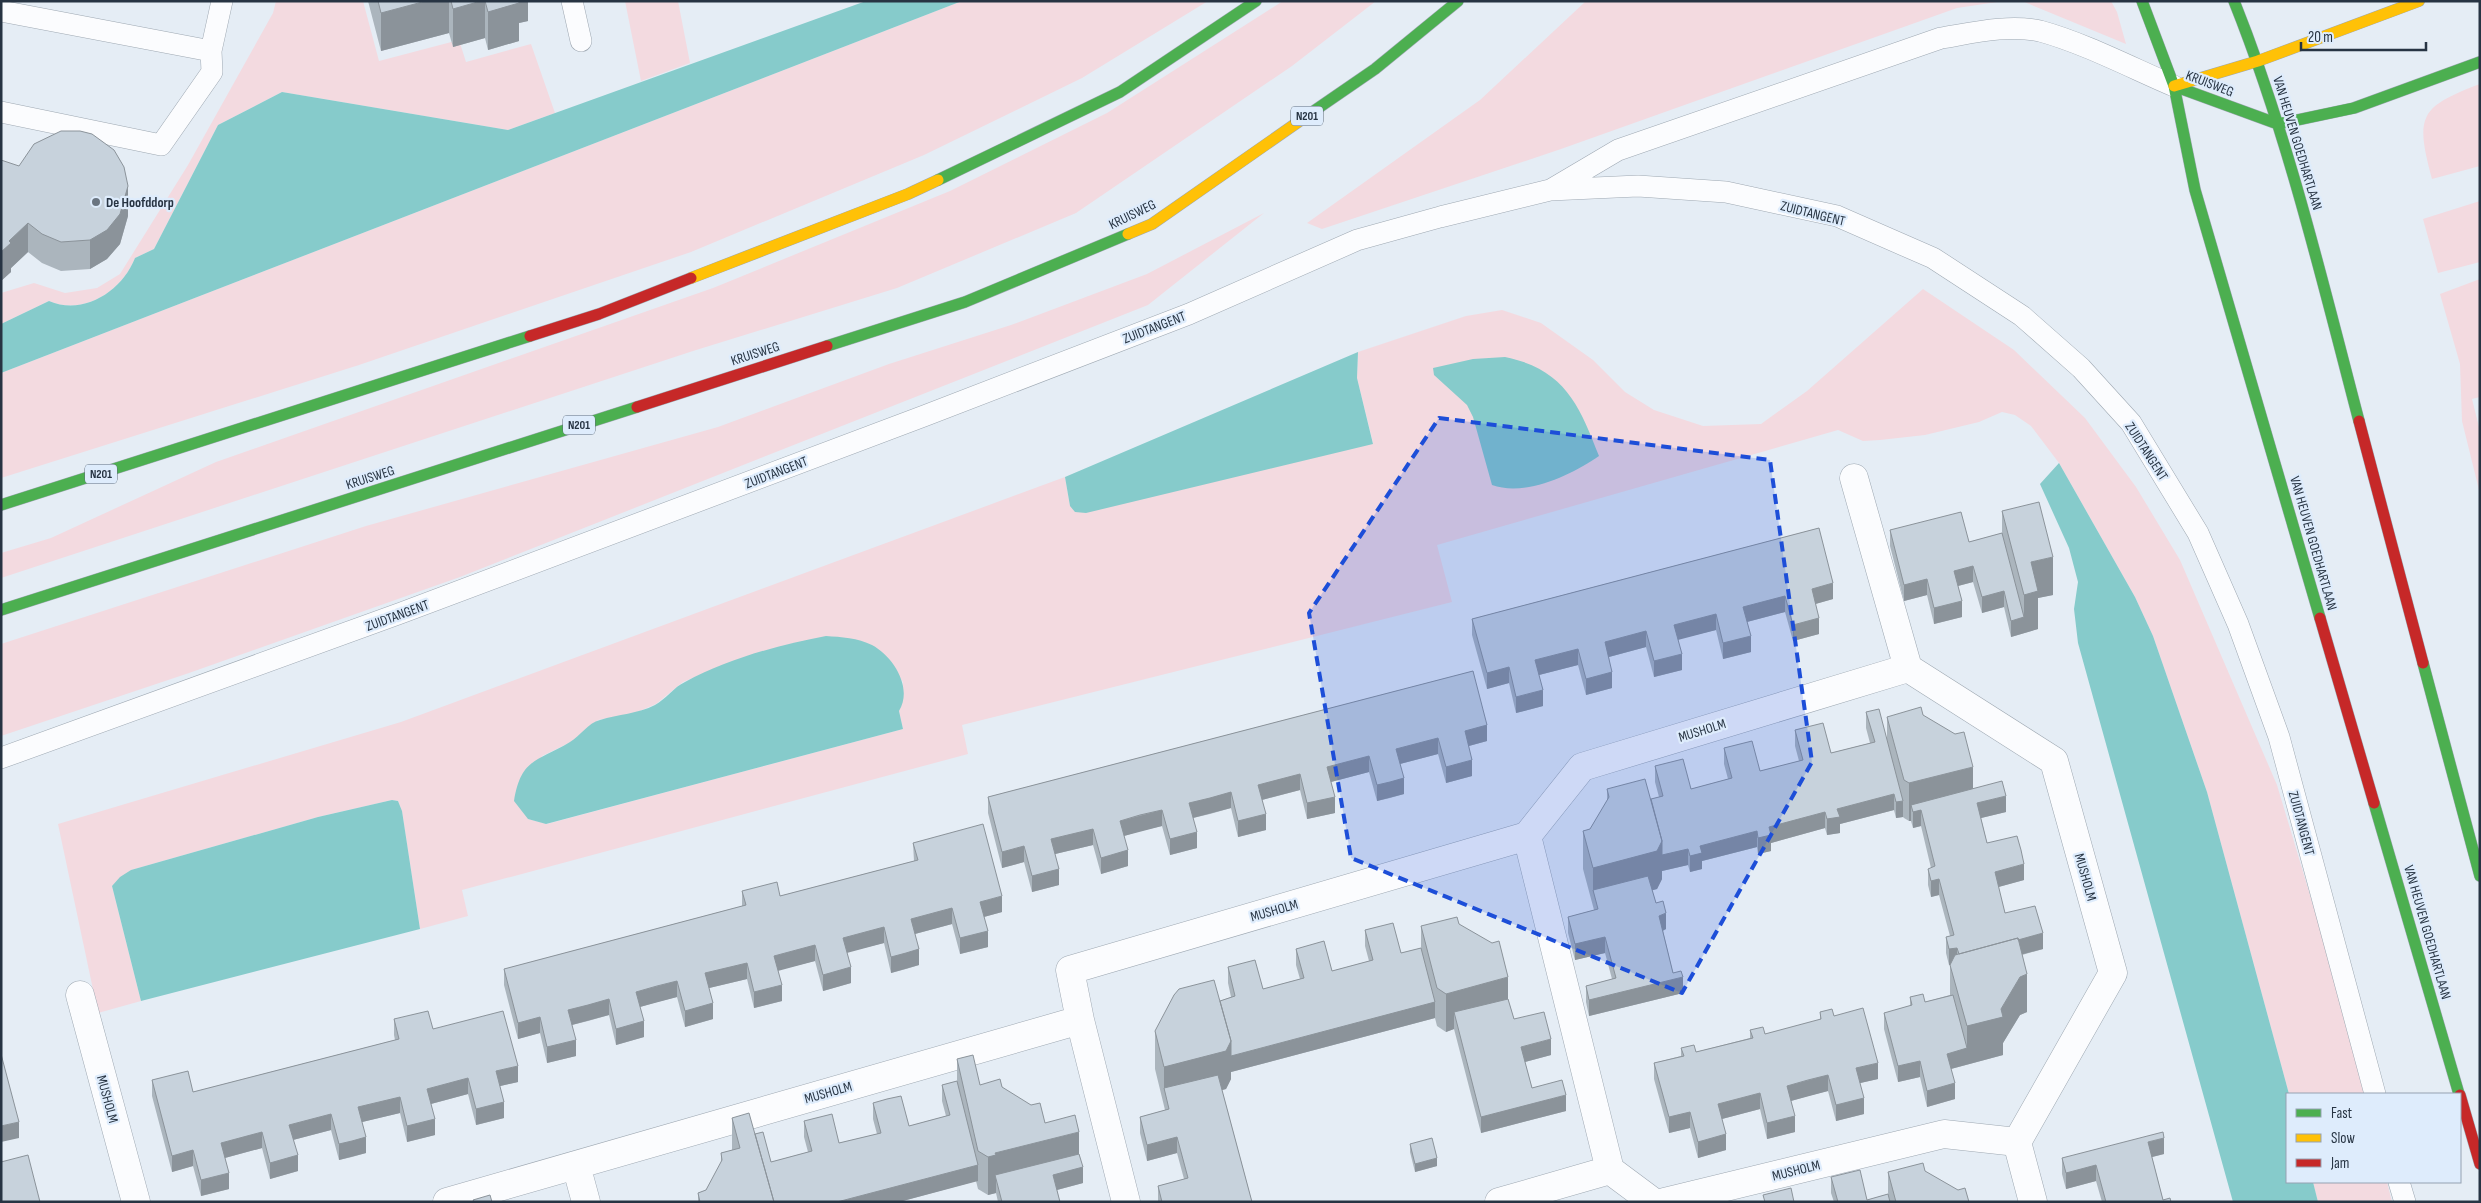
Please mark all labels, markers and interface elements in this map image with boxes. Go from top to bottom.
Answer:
scale bar [2301,20,2426,52]
text: 20 m [2308,28,2333,47]
street label: KRUISWEG [2183,67,2236,100]
street label: VAN HEUVEN GOEDHARTLAAN [2269,74,2326,212]
road number: N201 [1291,106,1323,125]
place label: De Hoofddorp [106,194,174,211]
marker: De Hoofddorp [90,196,102,208]
street label: KRUISWEG [1106,196,1158,233]
street label: ZUIDTANGENT [1779,197,1847,230]
street label: ZUIDTANGENT [1120,308,1188,347]
street label: KRUISWEG [729,338,782,369]
road number: N201 [563,416,595,434]
street label: ZUIDTANGENT [2121,419,2172,484]
street label: ZUIDTANGENT [742,453,810,492]
street label: KRUISWEG [344,462,397,493]
road number: N201 [85,464,117,484]
street label: VAN HEUVEN GOEDHARTLAAN [2286,474,2341,612]
street label: ZUIDTANGENT [363,596,431,635]
street label: MUSHOLM [1676,715,1728,746]
street label: ZUIDTANGENT [2285,789,2318,858]
street label: MUSHOLM [2071,851,2100,903]
street label: VAN HEUVEN GOEDHARTLAAN [2400,863,2455,1001]
street label: MUSHOLM [1248,896,1300,925]
street label: MUSHOLM [93,1073,122,1125]
street label: MUSHOLM [802,1078,854,1107]
legend [2286,1093,2461,1183]
text: Fast [2331,1104,2353,1123]
text: Slow [2331,1129,2355,1148]
text: Jam [2330,1154,2349,1173]
street label: MUSHOLM [1770,1156,1822,1185]

